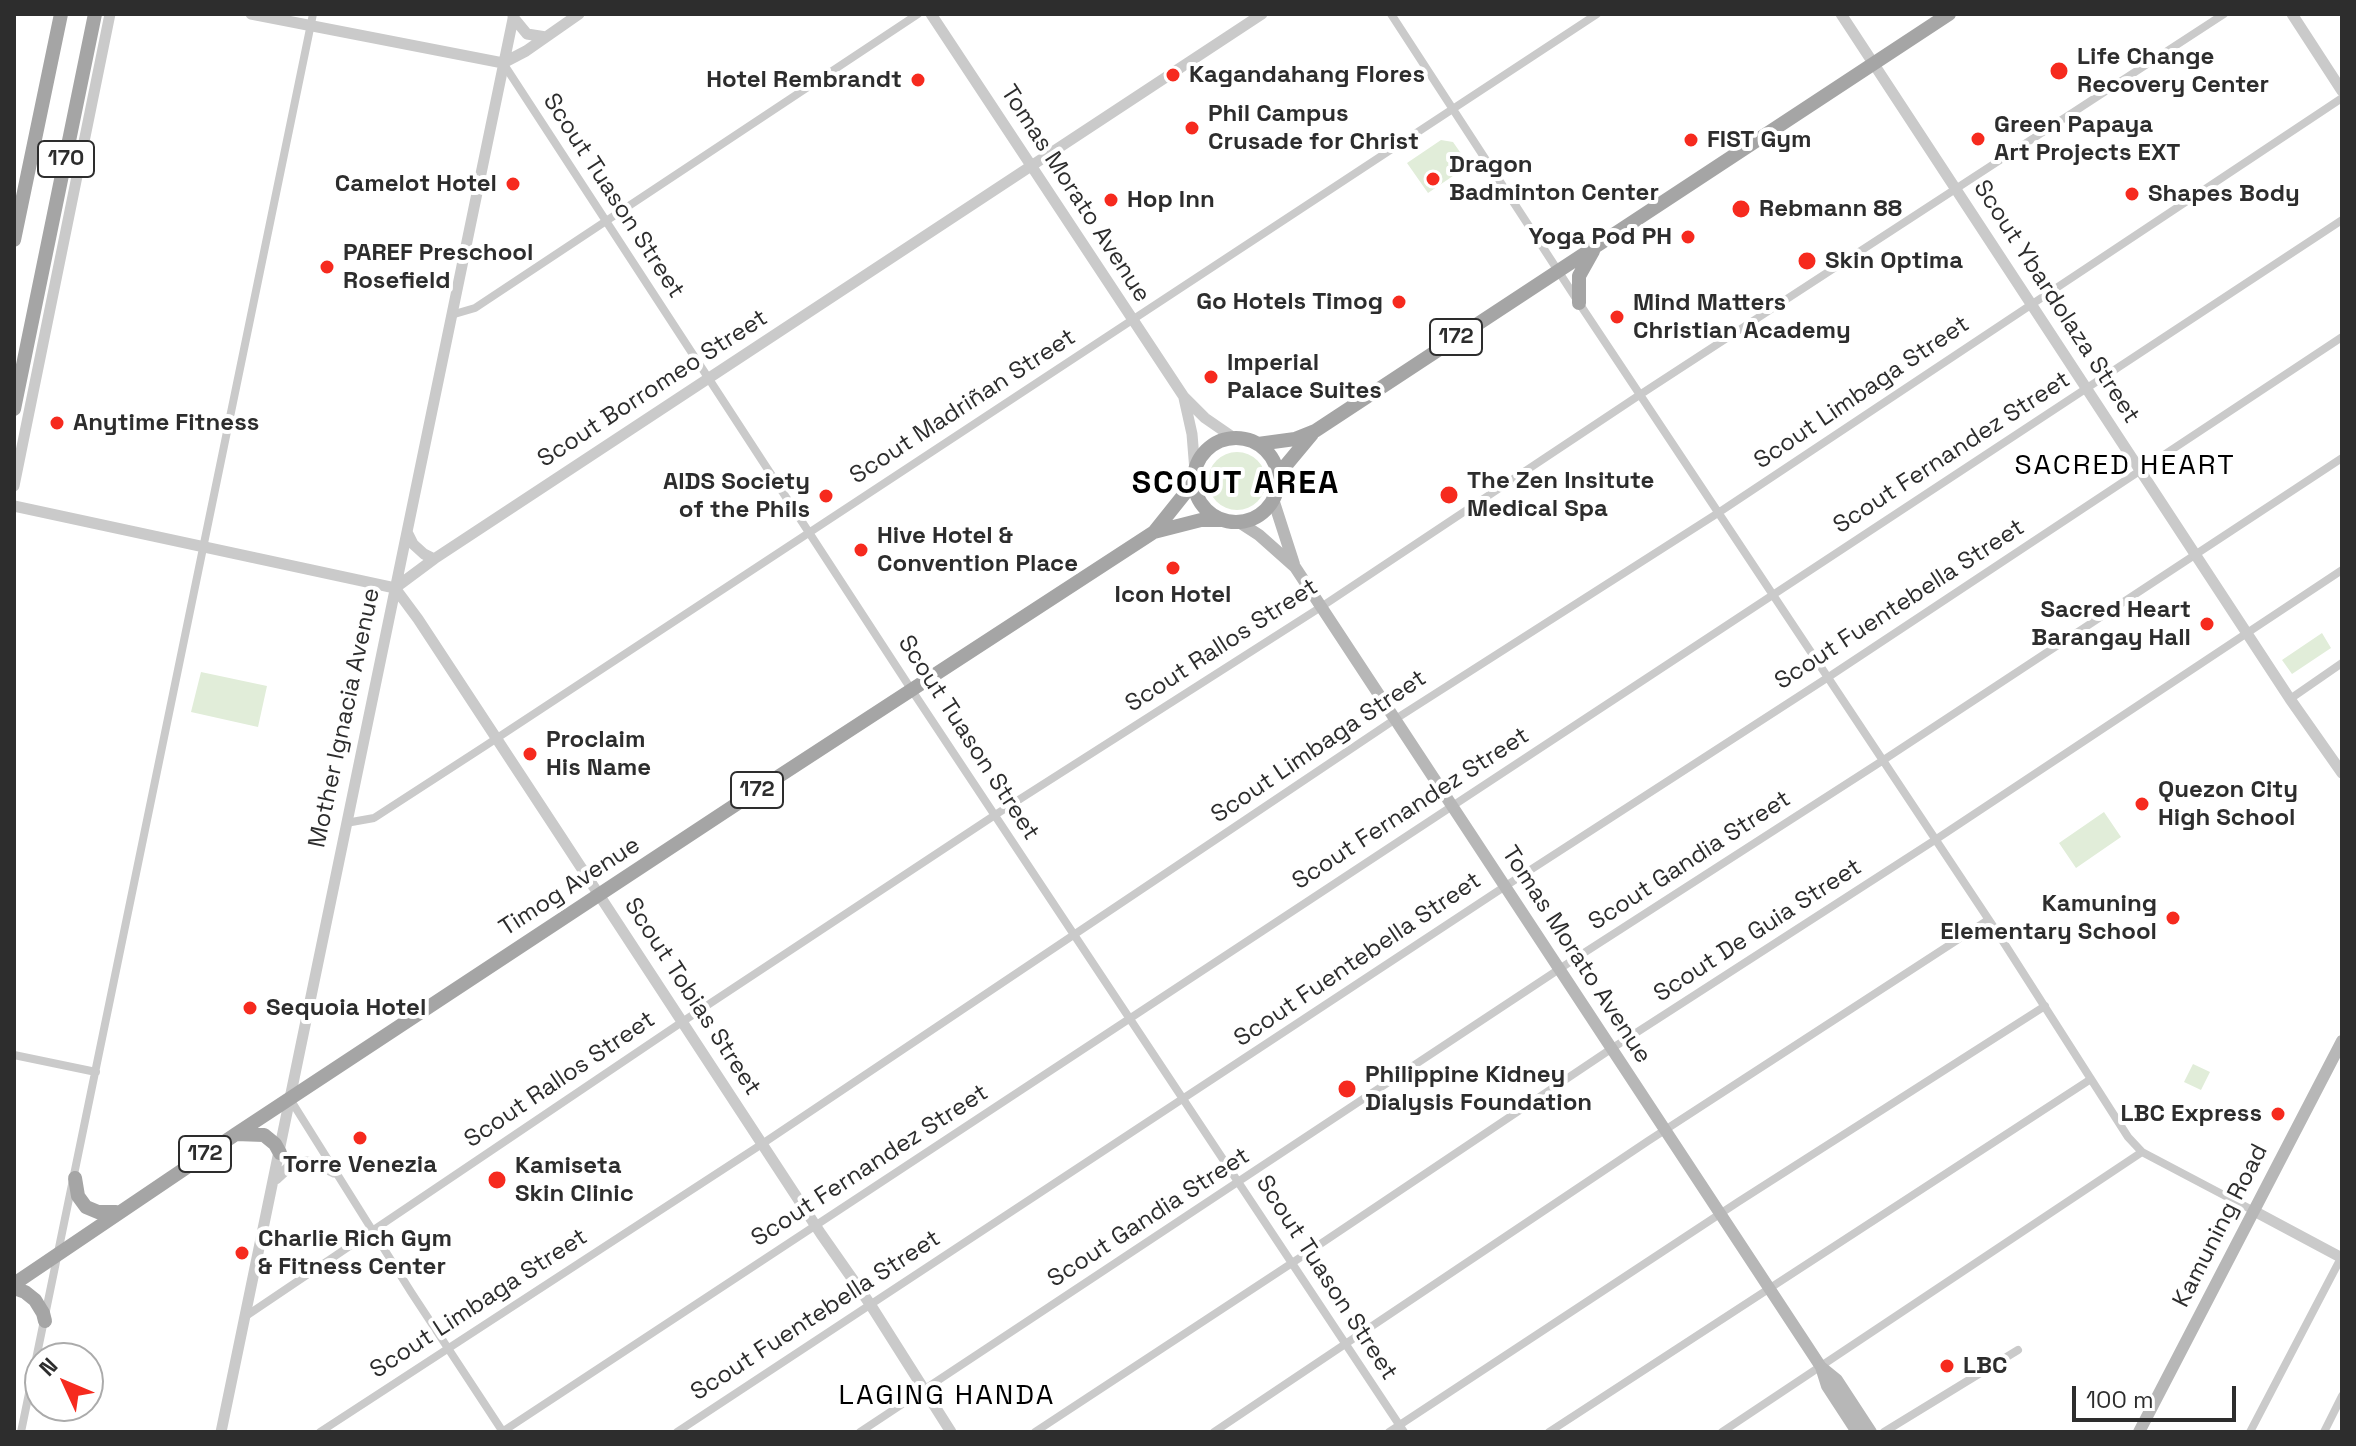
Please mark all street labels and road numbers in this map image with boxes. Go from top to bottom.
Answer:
street label: Tomas Morato Avenue [994,80,1156,308]
street label: Scout Tuason Street [536,88,690,304]
road number: 170 [38,141,94,177]
street label: Scout Ybardolaza Street [1967,175,2145,429]
street label: Scout Borromeo Street [533,304,773,474]
street label: Scout Limbaga Street [1749,310,1975,476]
road number: 172 [1430,319,1482,355]
street label: Scout Madriñan Street [845,323,1081,491]
street label: Scout Fernandez Street [1828,366,2076,540]
street label: Scout Fuentebella Street [1770,514,2030,696]
street label: Scout Rallos Street [1120,573,1324,719]
street label: Mother Ignacia Avenue [303,586,387,850]
street label: Scout Tuason Street [891,630,1045,846]
street label: Scout Limbaga Street [1206,664,1432,830]
street label: Scout Fernandez Street [1287,722,1535,896]
road number: 172 [731,772,783,808]
street label: Scout Gandia Street [1584,785,1796,937]
street label: Timog Avenue [494,831,646,943]
street label: Tomas Morato Avenue [1495,841,1657,1069]
street label: Scout De Guia Street [1649,853,1867,1009]
street label: Scout Fuentebella Street [1229,867,1487,1053]
street label: Scout Tobias Street [617,893,767,1101]
street label: Scout Rallos Street [459,1006,661,1154]
street label: Scout Fernandez Street [746,1079,994,1253]
road number: 172 [179,1136,231,1172]
street label: Kamuning Road [2167,1140,2275,1312]
street label: Scout Gandia Street [1043,1142,1255,1294]
street label: Scout Tuason Street [1249,1170,1403,1386]
street label: Scout Limbaga Street [365,1223,593,1385]
street label: Scout Fuentebella Street [686,1225,946,1407]

